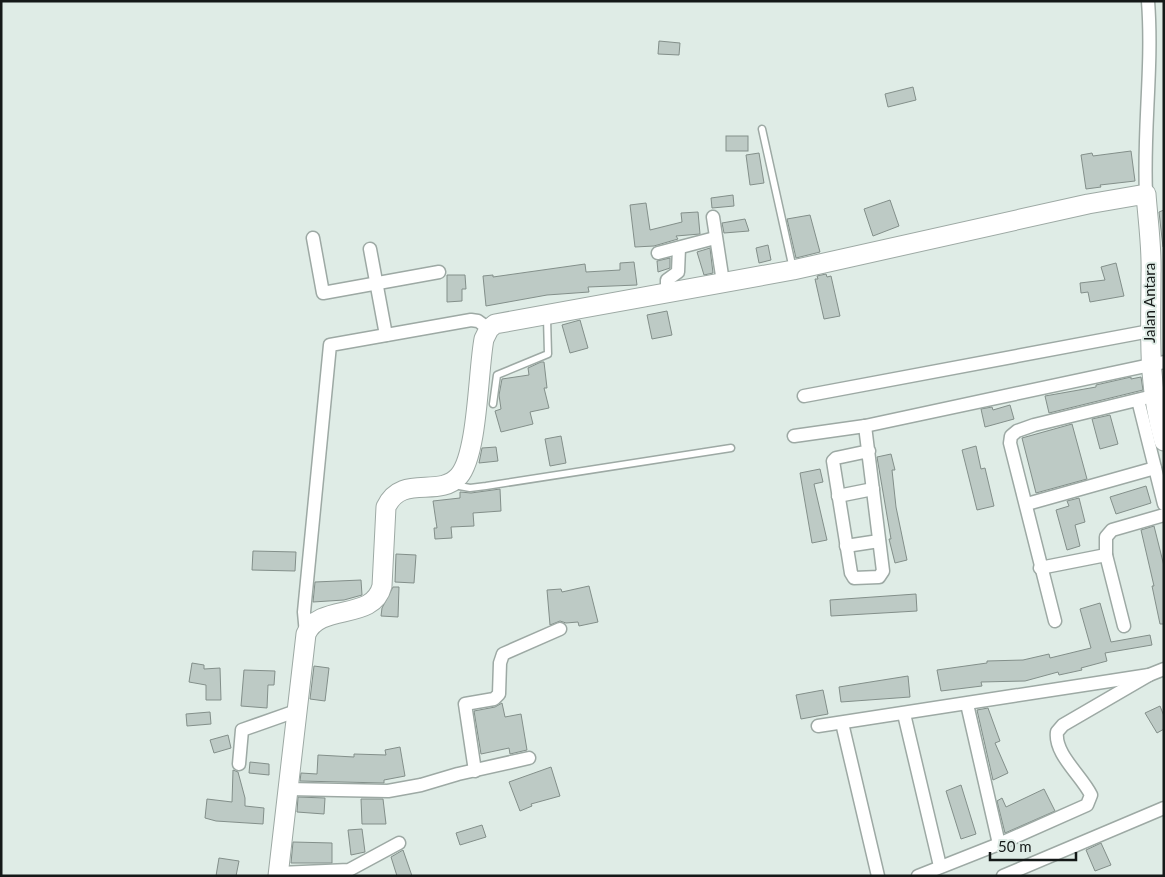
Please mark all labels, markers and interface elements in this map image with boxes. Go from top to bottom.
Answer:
street label: Jalan Antara [1140,263,1158,343]
scale bar [990,830,1076,862]
text: 50 m [998,837,1032,855]

